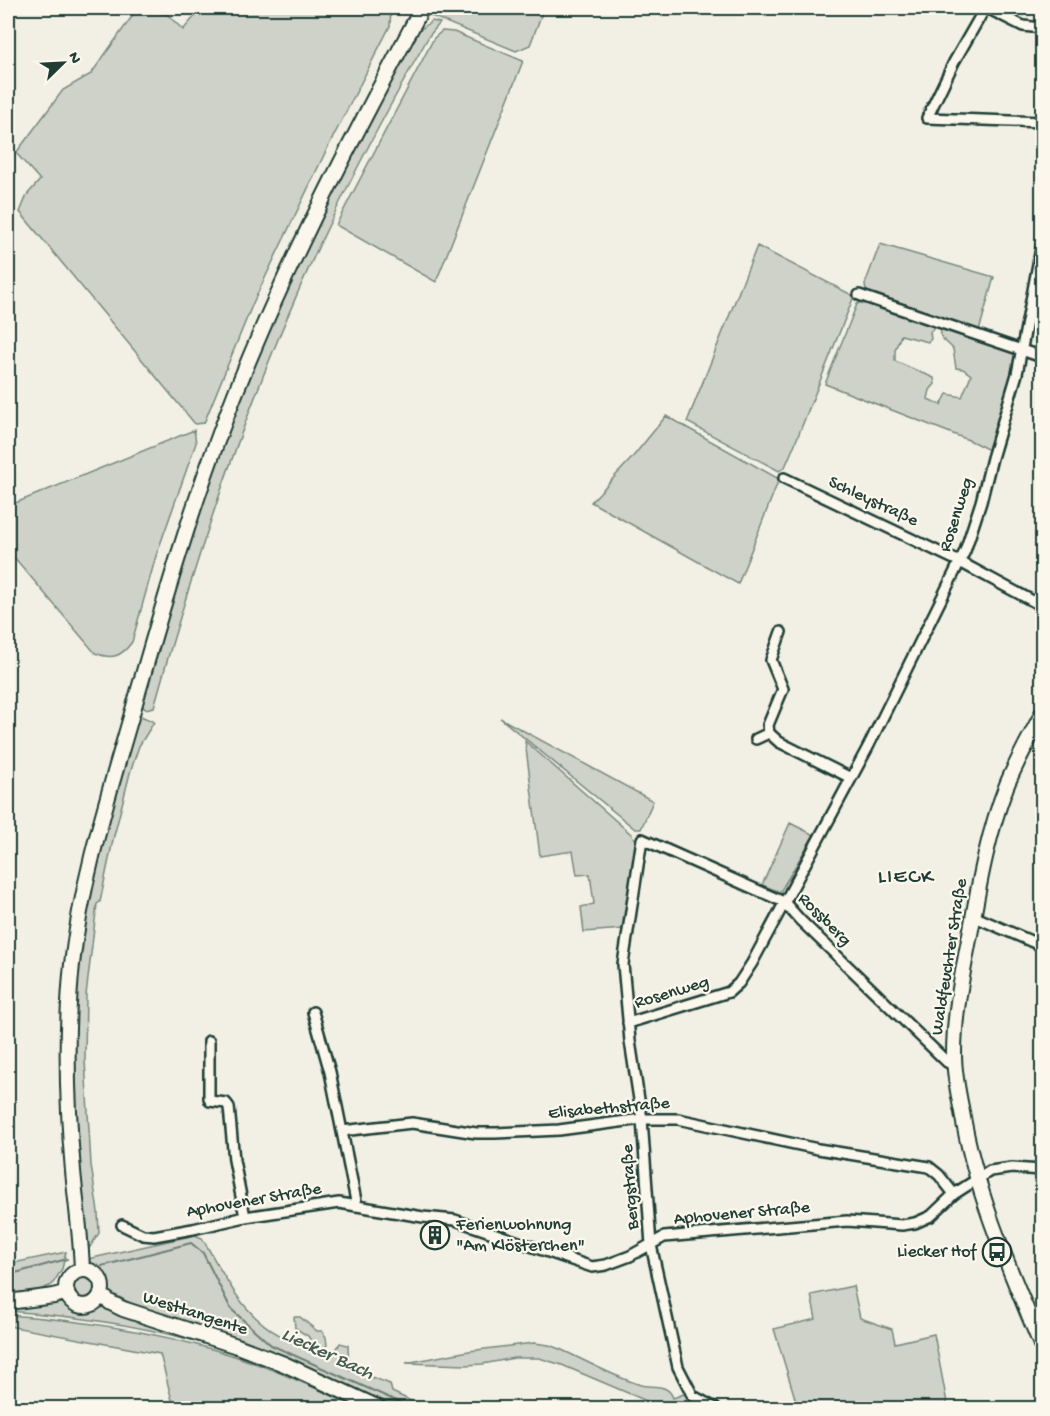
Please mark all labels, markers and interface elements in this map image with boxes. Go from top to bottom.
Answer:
north arrow [33,33,93,93]
text: N [63,50,85,67]
street label: Schleystraße [825,472,922,532]
street label: Rosenweg [935,475,979,555]
district label: LIECK [878,866,935,891]
street label: Waldfeuchter Straße [927,876,973,1037]
street label: Rossberg [793,889,855,951]
street label: Rosenweg [632,972,712,1014]
street label: Elisabethstraße [547,1093,671,1125]
street label: Bergstraße [617,1143,645,1231]
street label: Aphovener Straße [185,1179,324,1223]
street label: Aphovener Straße [673,1198,812,1230]
place label: Ferienwohnung "Am Klösterchen" [455,1215,585,1257]
building icon: Ferienwohnung "Am Klösterchen" [419,1219,451,1251]
bus stop icon: Liecker Hof [981,1236,1013,1268]
place label: Liecker Hof [897,1242,977,1263]
street label: Westtangente [140,1287,251,1341]
water label: Liecker Bach [277,1324,377,1386]

